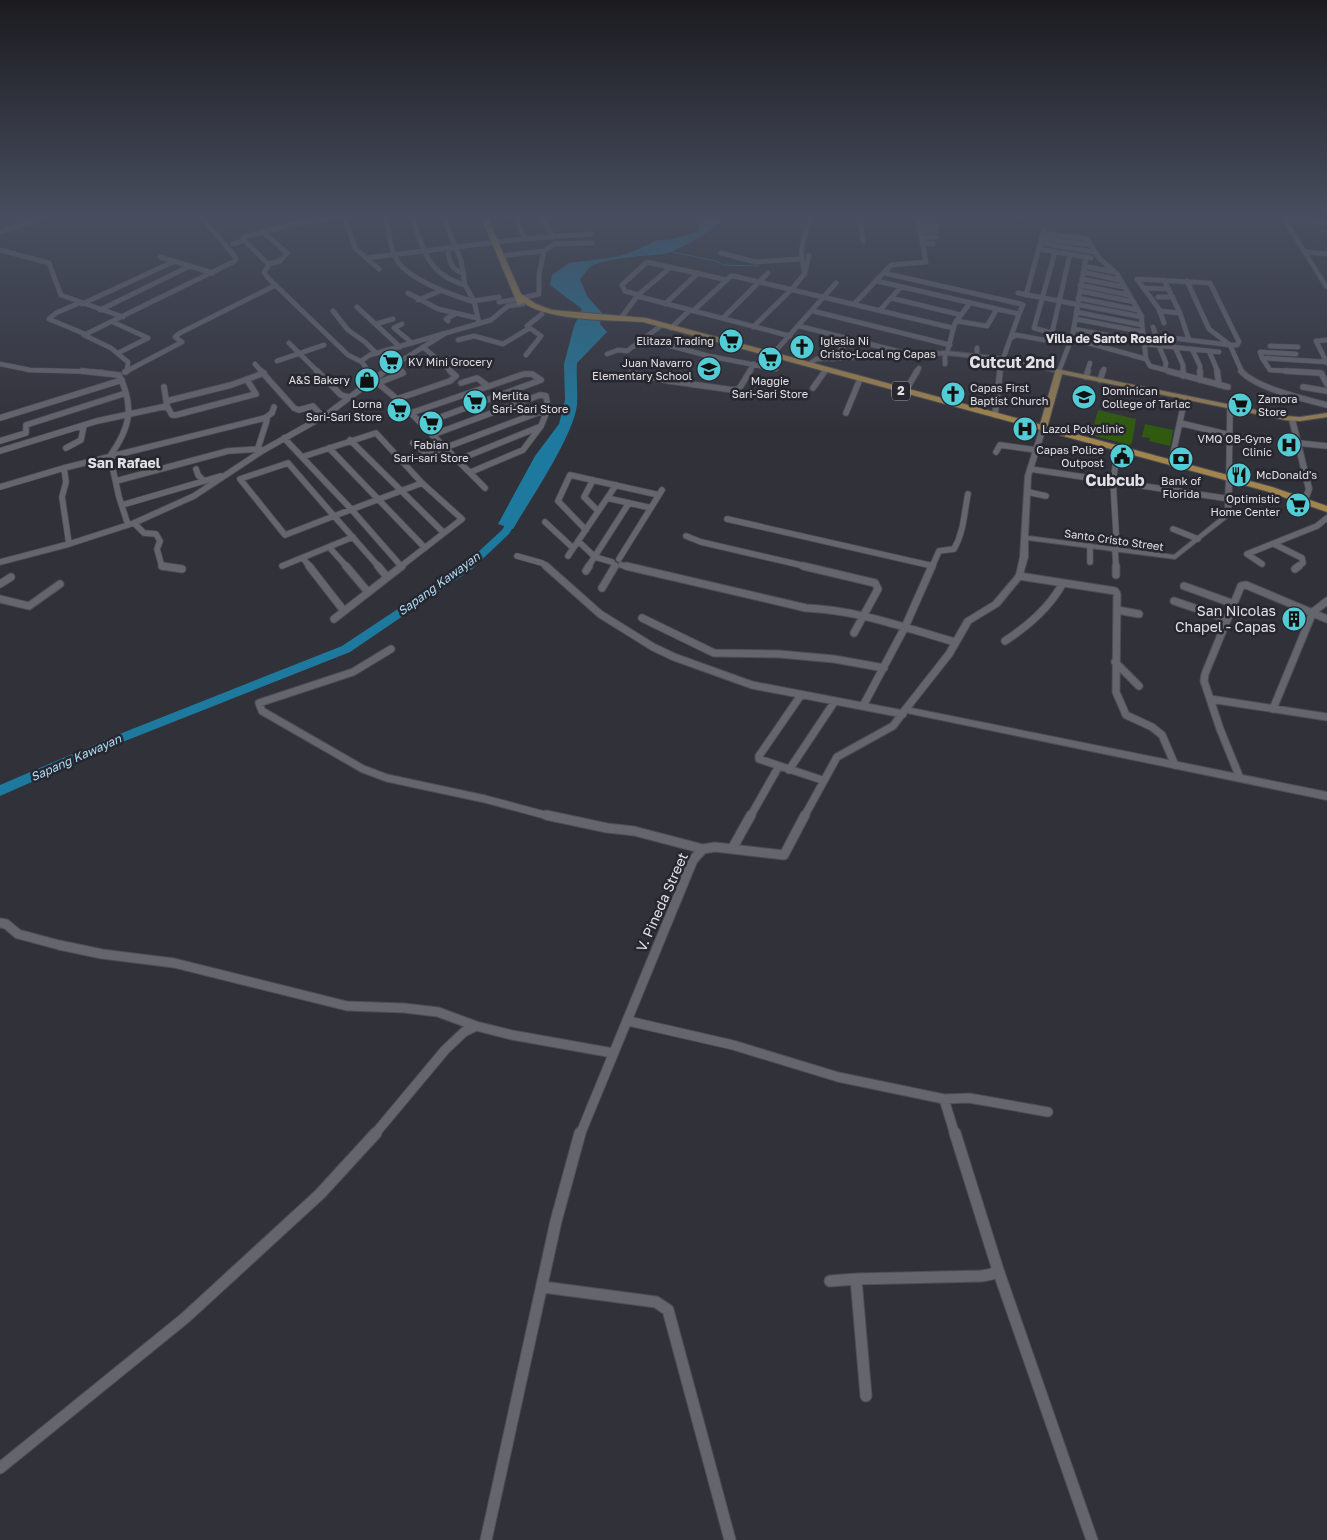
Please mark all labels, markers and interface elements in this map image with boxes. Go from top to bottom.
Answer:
supermarket icon: Elitaza Trading [718,328,744,354]
district label: Villa de Santo Rosario [1046,331,1174,346]
place label: Elitaza Trading [636,334,714,347]
church icon: Iglesia Ni Cristo-Local ng Capas [789,334,815,360]
place label: Iglesia Ni Cristo-Local ng Capas [820,334,936,360]
supermarket icon: Maggie Sari-Sari Store [757,346,783,372]
supermarket icon: KV Mini Grocery [378,349,404,375]
district label: Cutcut 2nd [969,352,1055,372]
place label: KV Mini Grocery [408,355,492,368]
place label: Juan Navarro Elementary School [592,356,692,382]
school or university icon: Juan Navarro Elementary School [696,356,722,382]
shop icon: A&S Bakery [354,367,380,393]
place label: A&S Bakery [289,373,350,386]
place label: Maggie Sari-Sari Store [732,374,808,400]
church icon: Capas First Baptist Church [940,381,966,407]
place label: Capas First Baptist Church [970,381,1049,407]
road number: 2 [892,382,910,401]
school or university icon: Dominican College of Tarlac [1071,384,1097,410]
place label: Dominican College of Tarlac [1102,384,1191,410]
supermarket icon: Merlita Sari-Sari Store [462,389,488,415]
place label: Merlita Sari-Sari Store [492,389,568,415]
supermarket icon: Zamora Store [1227,392,1253,418]
place label: Zamora Store [1258,392,1298,418]
place label: Lorna Sari-Sari Store [306,397,382,423]
supermarket icon: Lorna Sari-Sari Store [386,397,412,423]
supermarket icon: Fabian Sari-sari Store [418,410,444,436]
hospital icon: Lazol Polyclinic [1012,416,1038,442]
place label: Lazol Polyclinic [1042,422,1124,435]
place label: VMQ OB-Gyne Clinic [1198,432,1272,458]
hospital icon: VMQ OB-Gyne Clinic [1276,432,1302,458]
place label: Fabian Sari-sari Store [393,438,469,464]
place label: Capas Police Outpost [1036,443,1104,469]
public building icon: Capas Police Outpost [1109,443,1135,469]
bank icon: Bank of Florida [1168,446,1194,472]
district label: San Rafael [87,454,161,471]
restaurant icon: McDonald's [1226,462,1252,488]
place label: McDonald's [1256,468,1317,481]
district label: Cubcub [1085,470,1145,490]
place label: Bank of Florida [1161,474,1201,500]
place label: Optimistic Home Center [1211,492,1281,518]
supermarket icon: Optimistic Home Center [1285,492,1311,518]
street label: Santo Cristo Street [1063,526,1165,553]
water label: Sapang Kawayan [395,548,483,618]
place label: San Nicolas Chapel - Capas [1175,602,1276,635]
building icon: San Nicolas Chapel - Capas [1281,606,1307,632]
water label: Sapang Kawayan [28,731,124,784]
street label: V. Pineda Street [632,850,691,954]

